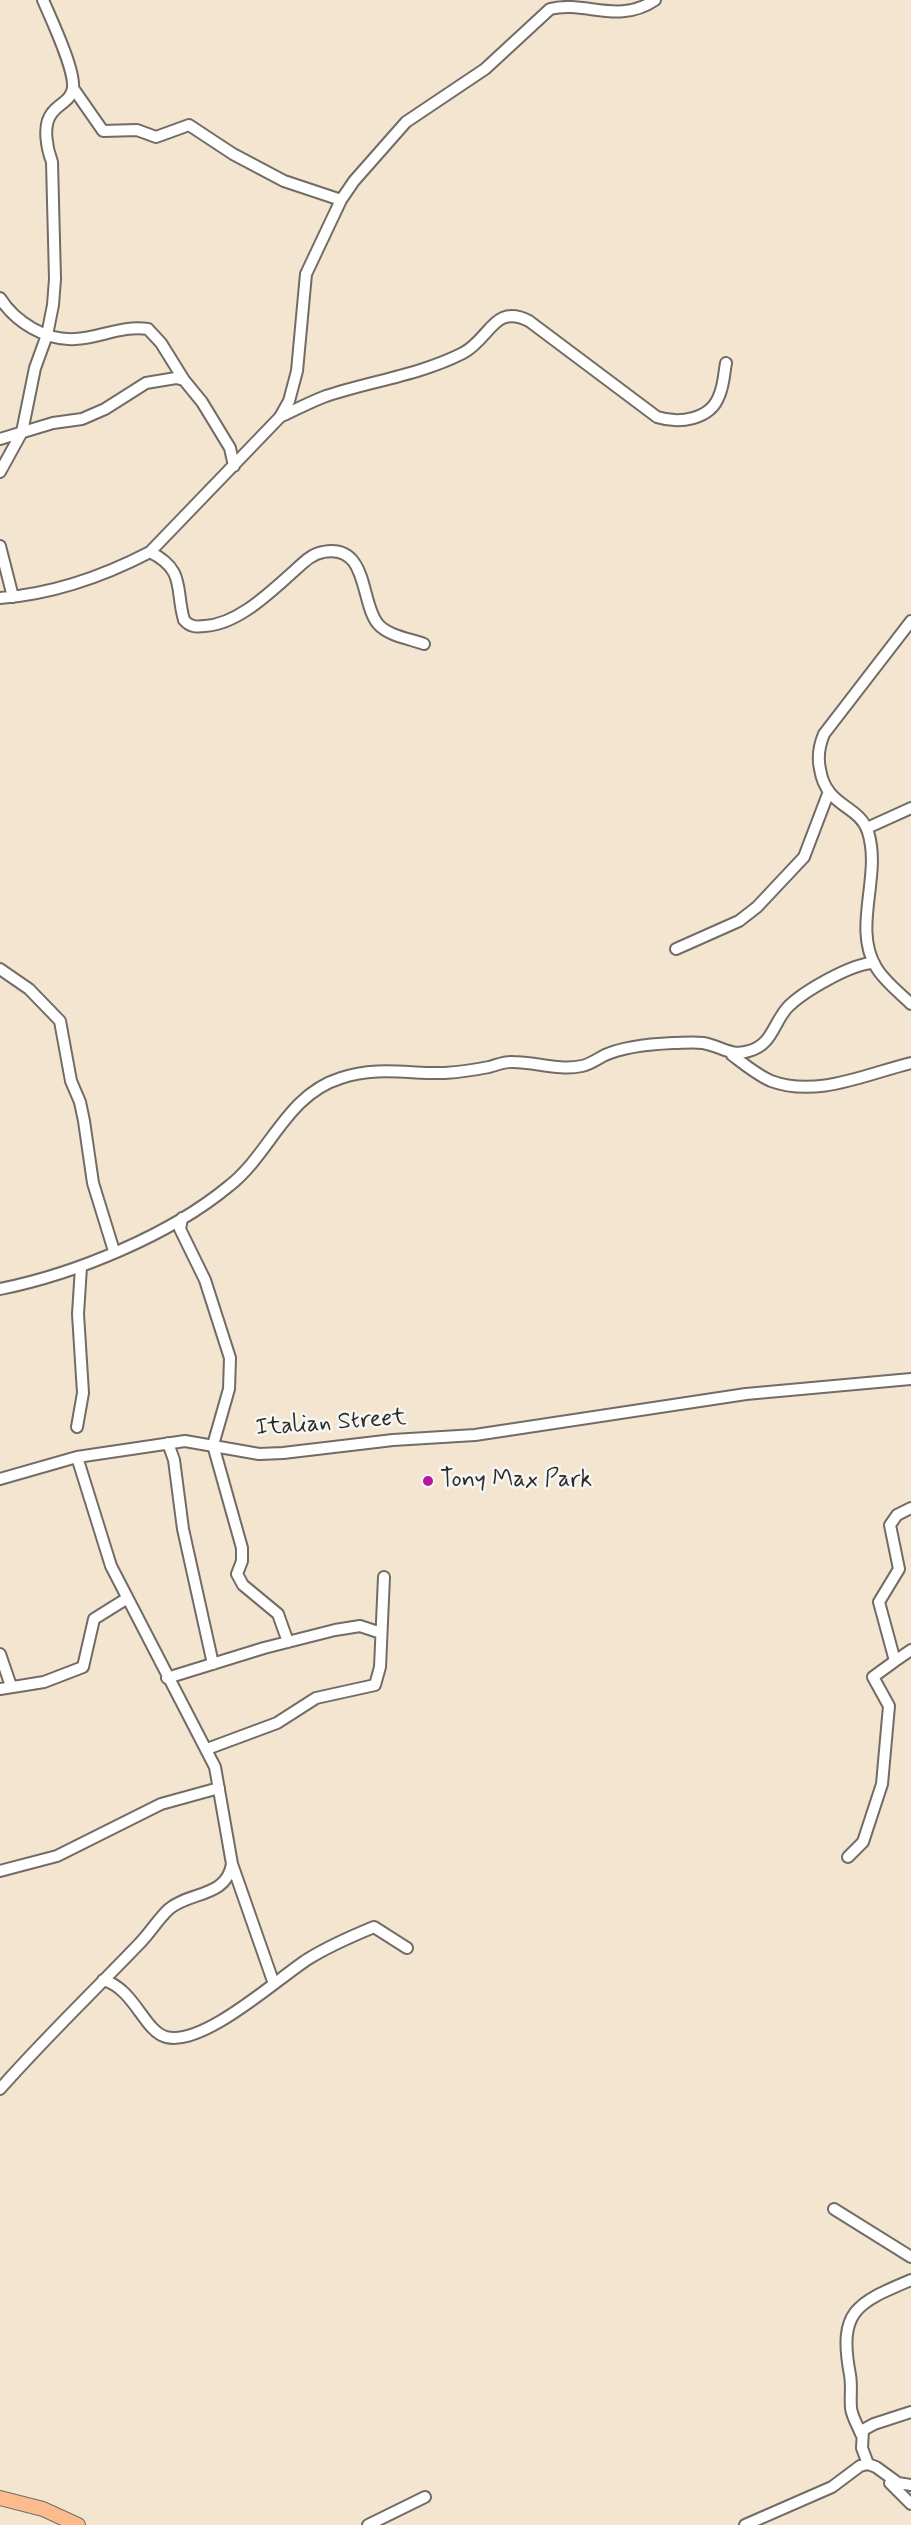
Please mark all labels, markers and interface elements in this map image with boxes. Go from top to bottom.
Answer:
street label: Italian Street [255,1404,407,1444]
place label: Tony Max Park [440,1467,592,1495]
marker: Tony Max Park [421,1474,435,1488]

